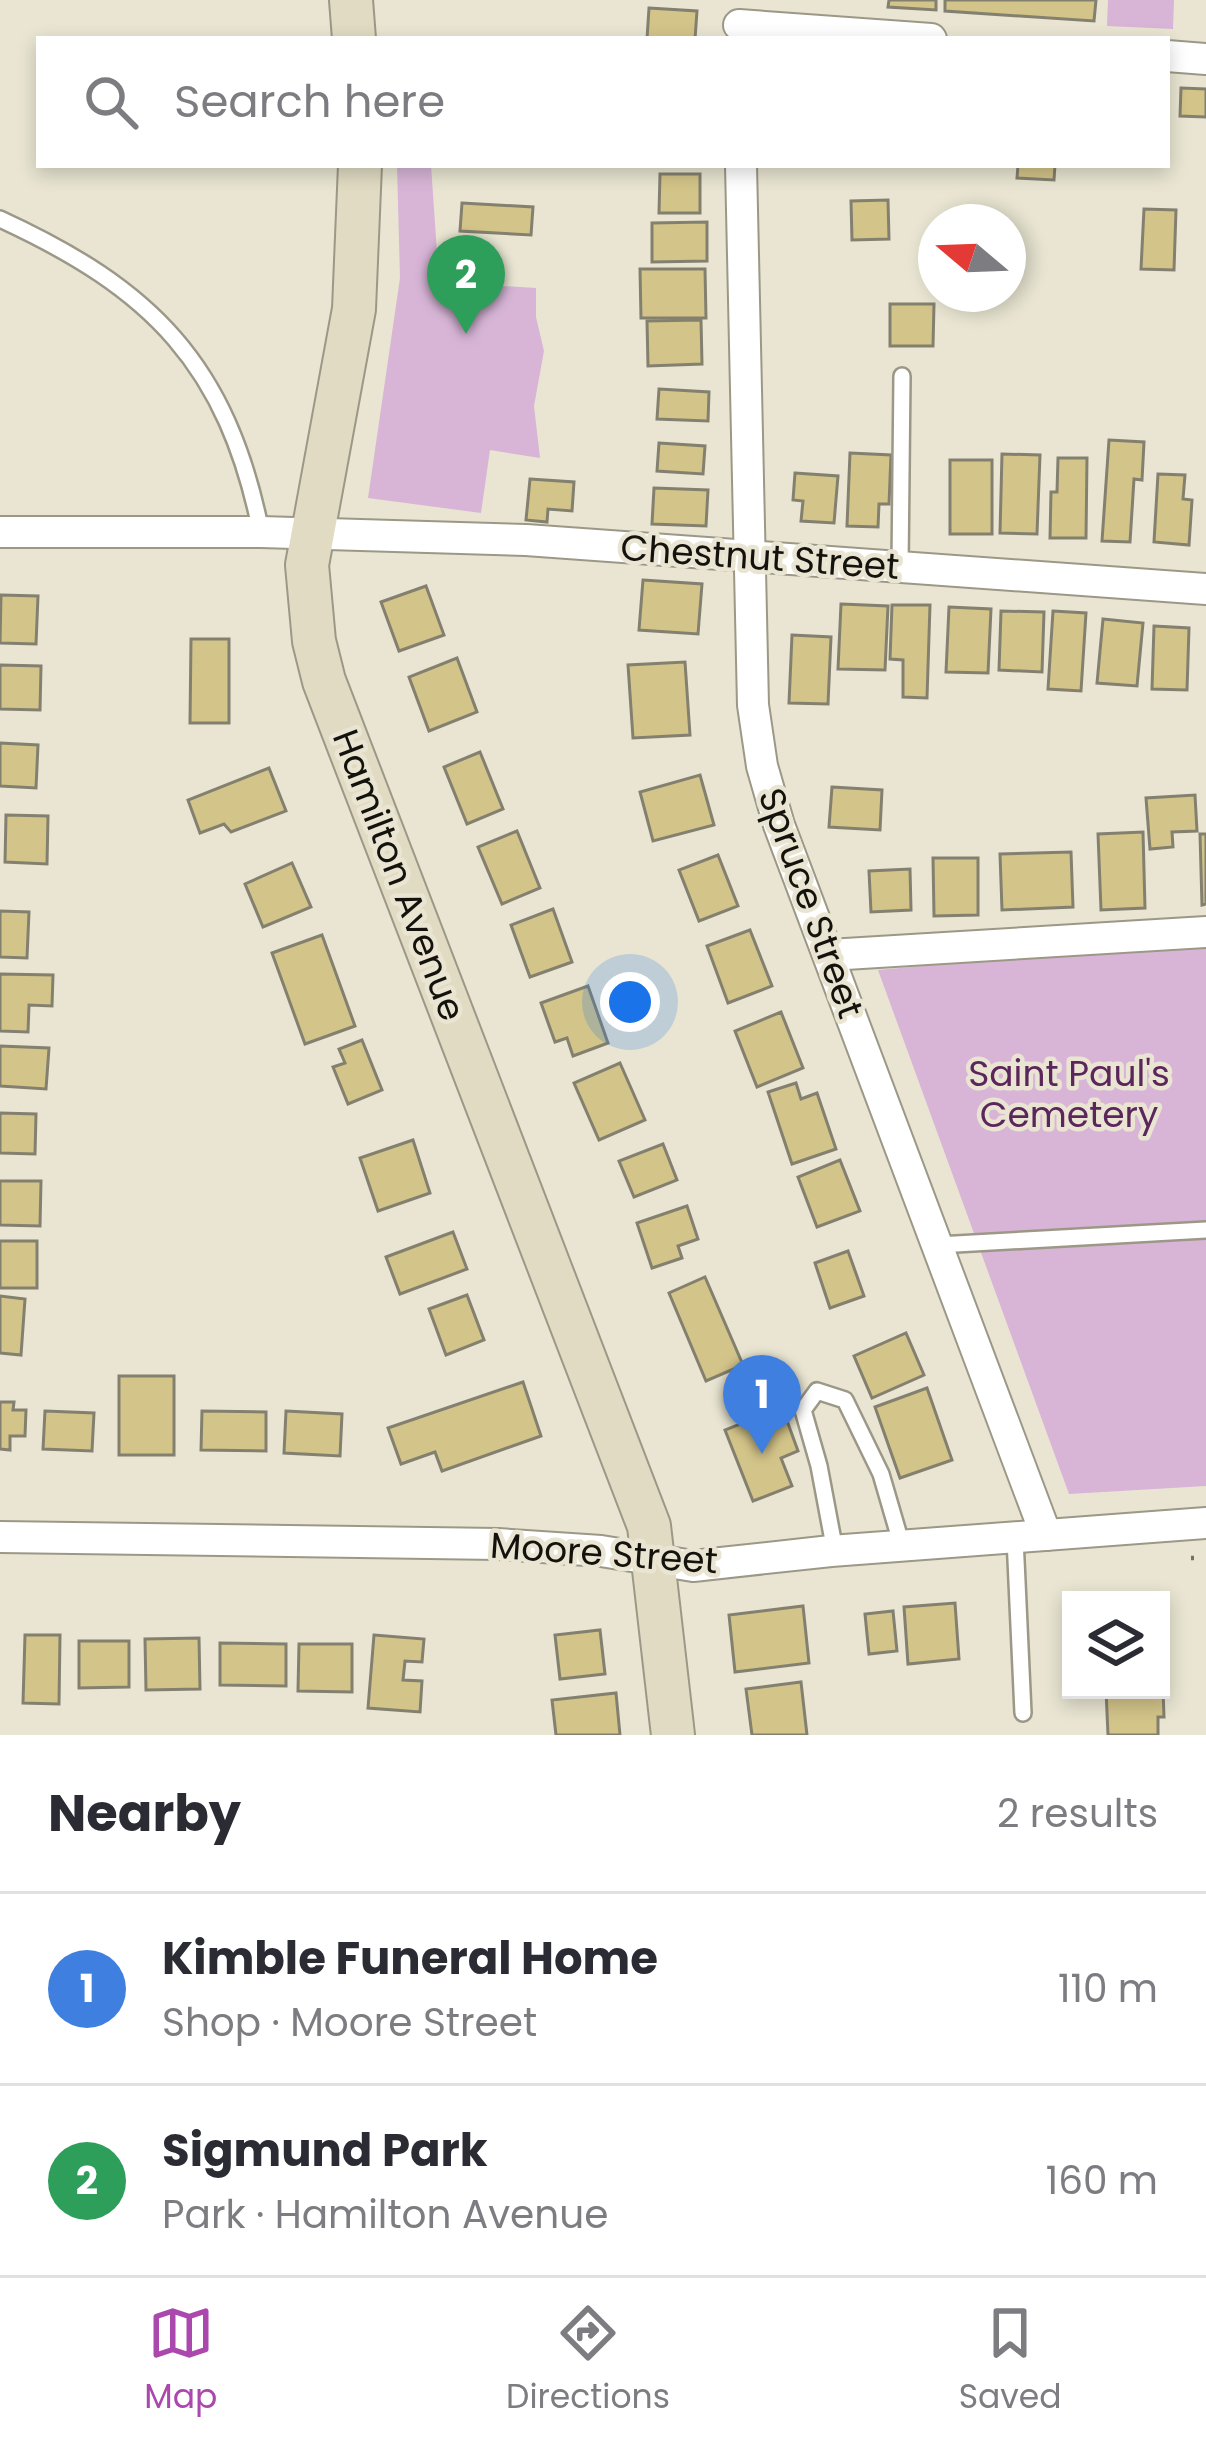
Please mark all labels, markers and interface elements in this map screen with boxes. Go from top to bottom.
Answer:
search box [36,36,1170,168]
icon: search [78,69,144,135]
text: Search here [174,70,445,133]
north arrow [918,204,1026,312]
pin: 2 [427,235,505,334]
street label: Chestnut Street [619,522,901,592]
street label: Hamilton Avenue [320,722,478,1028]
street label: Spruce Street [746,781,876,1025]
your location [600,972,660,1032]
park label: Saint Paul's Cemetery [968,1048,1170,1140]
pin: 1 [723,1355,801,1454]
street label: Moore Street [489,1520,719,1586]
map controls [1062,1591,1170,1699]
button: layers [1062,1591,1170,1699]
text: Nearby [48,1777,241,1849]
text: 2 results [997,1786,1158,1841]
text: Kimble Funeral Home [162,1927,658,1990]
text: 1 [80,1961,94,2016]
text: 110 m [1058,1961,1158,2016]
text: Shop · Moore Street [162,1995,537,2050]
text: Sigmund Park [162,2119,488,2182]
text: 2 [76,2153,98,2208]
text: 160 m [1046,2153,1158,2208]
text: Park · Hamilton Avenue [162,2187,608,2242]
tab: Map [144,2300,217,2422]
tab: Directions [506,2300,670,2422]
tab: Saved [959,2300,1062,2422]

